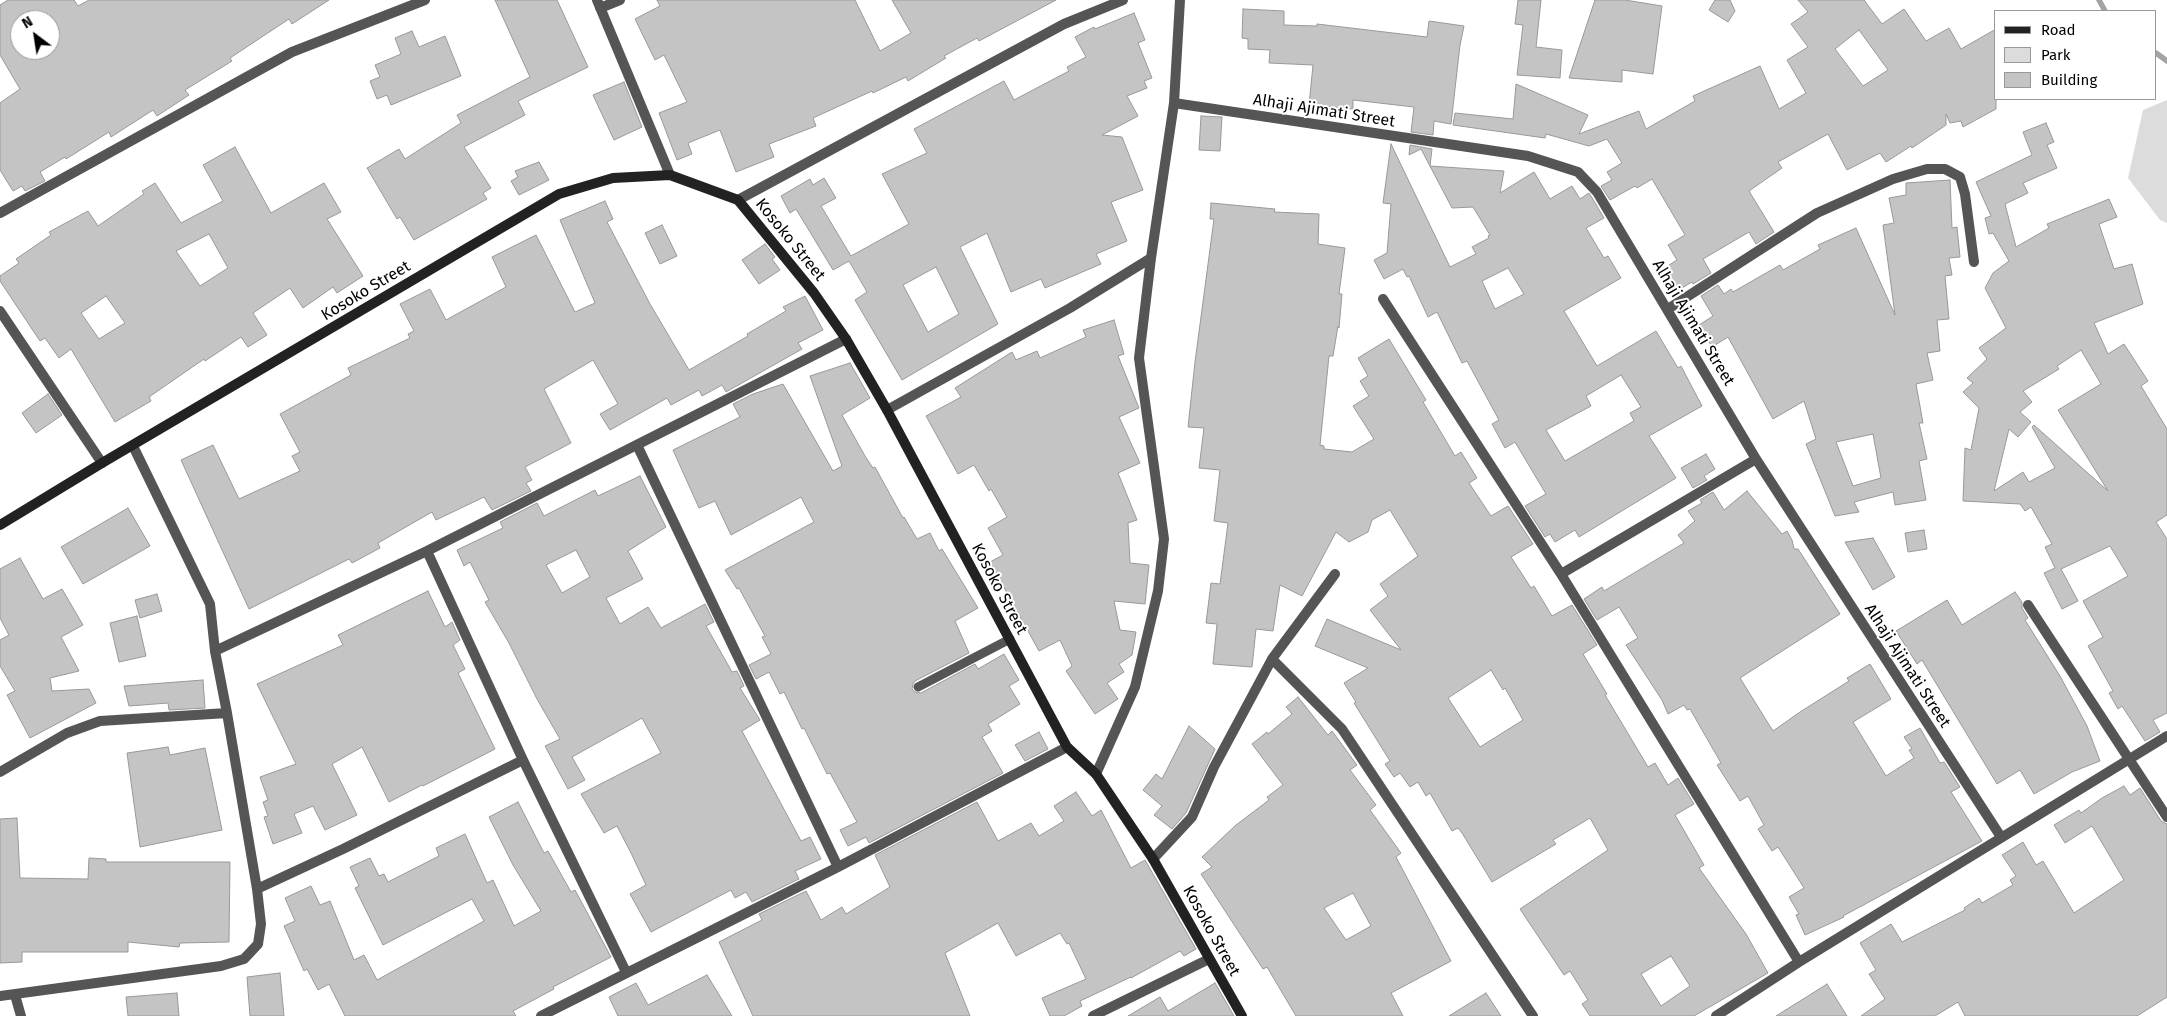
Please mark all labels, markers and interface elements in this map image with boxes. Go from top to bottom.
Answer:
north arrow [10,10,60,60]
legend [1994,10,2157,100]
text: N [19,13,36,32]
text: Road [2041,21,2076,39]
text: Park [2041,46,2071,64]
text: Building [2041,71,2097,89]
street label: Alhaji Ajimati Street [1252,90,1396,132]
street label: Kosoko Street [751,195,829,285]
street label: Kosoko Street [318,257,414,325]
street label: Alhaji Ajimati Street [1648,257,1738,389]
street label: Kosoko Street [967,540,1031,638]
street label: Alhaji Ajimati Street [1860,601,1954,731]
street label: Kosoko Street [1178,882,1244,980]

